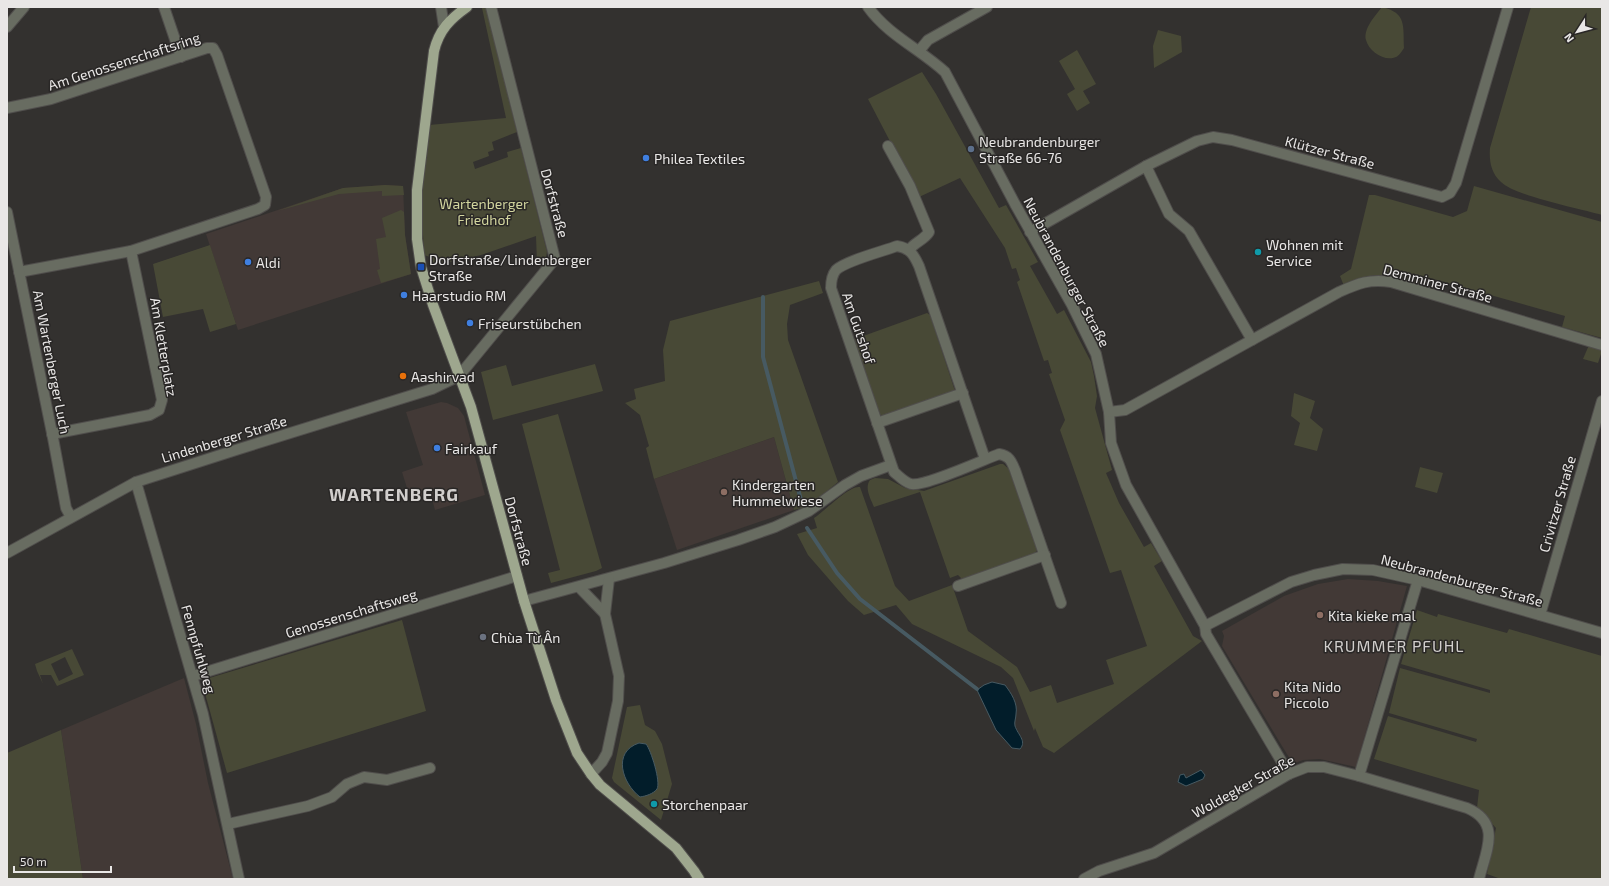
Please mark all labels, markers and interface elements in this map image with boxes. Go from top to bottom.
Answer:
north arrow [1557,12,1597,52]
street label: Am Genossenschaftsring [46,28,202,94]
text: N [1561,31,1576,45]
street label: Klützer Straße [1283,132,1377,172]
place label: Neubrandenburger Straße 66-76 [979,133,1100,166]
marker: Neubrandenburger Straße 66-76 [966,144,976,154]
place label: Philea Textiles [654,150,745,167]
marker: Philea Textiles [641,153,651,163]
street label: Dorfstraße [538,167,572,239]
street label: Neubrandenburger Straße [1020,194,1114,350]
park label: Wartenberger Friedhof [439,195,529,228]
place label: Wohnen mit Service [1266,236,1343,269]
marker: Wohnen mit Service [1253,247,1263,257]
place label: Dorfstraße/Lindenberger Straße [429,251,592,284]
place label: Aldi [256,254,280,271]
marker: Aldi [243,257,253,267]
street label: Demminer Straße [1382,260,1494,306]
marker: Dorfstraße/Lindenberger Straße [416,262,426,272]
place label: Haarstudio RM [412,287,506,304]
street label: Am Wartenberger Luch [30,289,74,435]
marker: Haarstudio RM [399,290,409,300]
street label: Am Gutshof [839,290,879,367]
street label: Am Kletterplatz [147,296,181,398]
place label: Friseurstübchen [478,315,582,332]
marker: Friseurstübchen [465,318,475,328]
place label: Aashirvad [411,368,475,385]
marker: Aashirvad [398,371,408,381]
street label: Lindenberger Straße [159,412,289,466]
place label: Fairkauf [445,440,498,457]
marker: Fairkauf [432,443,442,453]
street label: Crivitzer Straße [1535,454,1579,554]
place label: Kindergarten Hummelwiese [732,476,823,509]
district label: WARTENBERG [329,483,459,505]
marker: Kindergarten Hummelwiese [719,487,729,497]
street label: Dorfstraße [502,495,536,567]
street label: Neubrandenburger Straße [1379,550,1545,610]
street label: Genossenschaftsweg [283,585,419,641]
street label: Fennpfuhlweg [178,603,220,695]
place label: Kita kieke mal [1328,607,1417,624]
marker: Kita kieke mal [1315,610,1325,620]
place label: Chùa Từ Ân [491,629,560,646]
marker: Chùa Từ Ân [478,632,488,642]
district label: KRUMMER PFUHL [1323,636,1465,655]
place label: Kita Nido Piccolo [1284,678,1341,711]
marker: Kita Nido Piccolo [1271,689,1281,699]
street label: Woldegker Straße [1189,751,1297,821]
place label: Storchenpaar [662,796,749,813]
marker: Storchenpaar [649,799,659,809]
scale bar [14,848,111,874]
text: 50 m [20,854,47,868]

